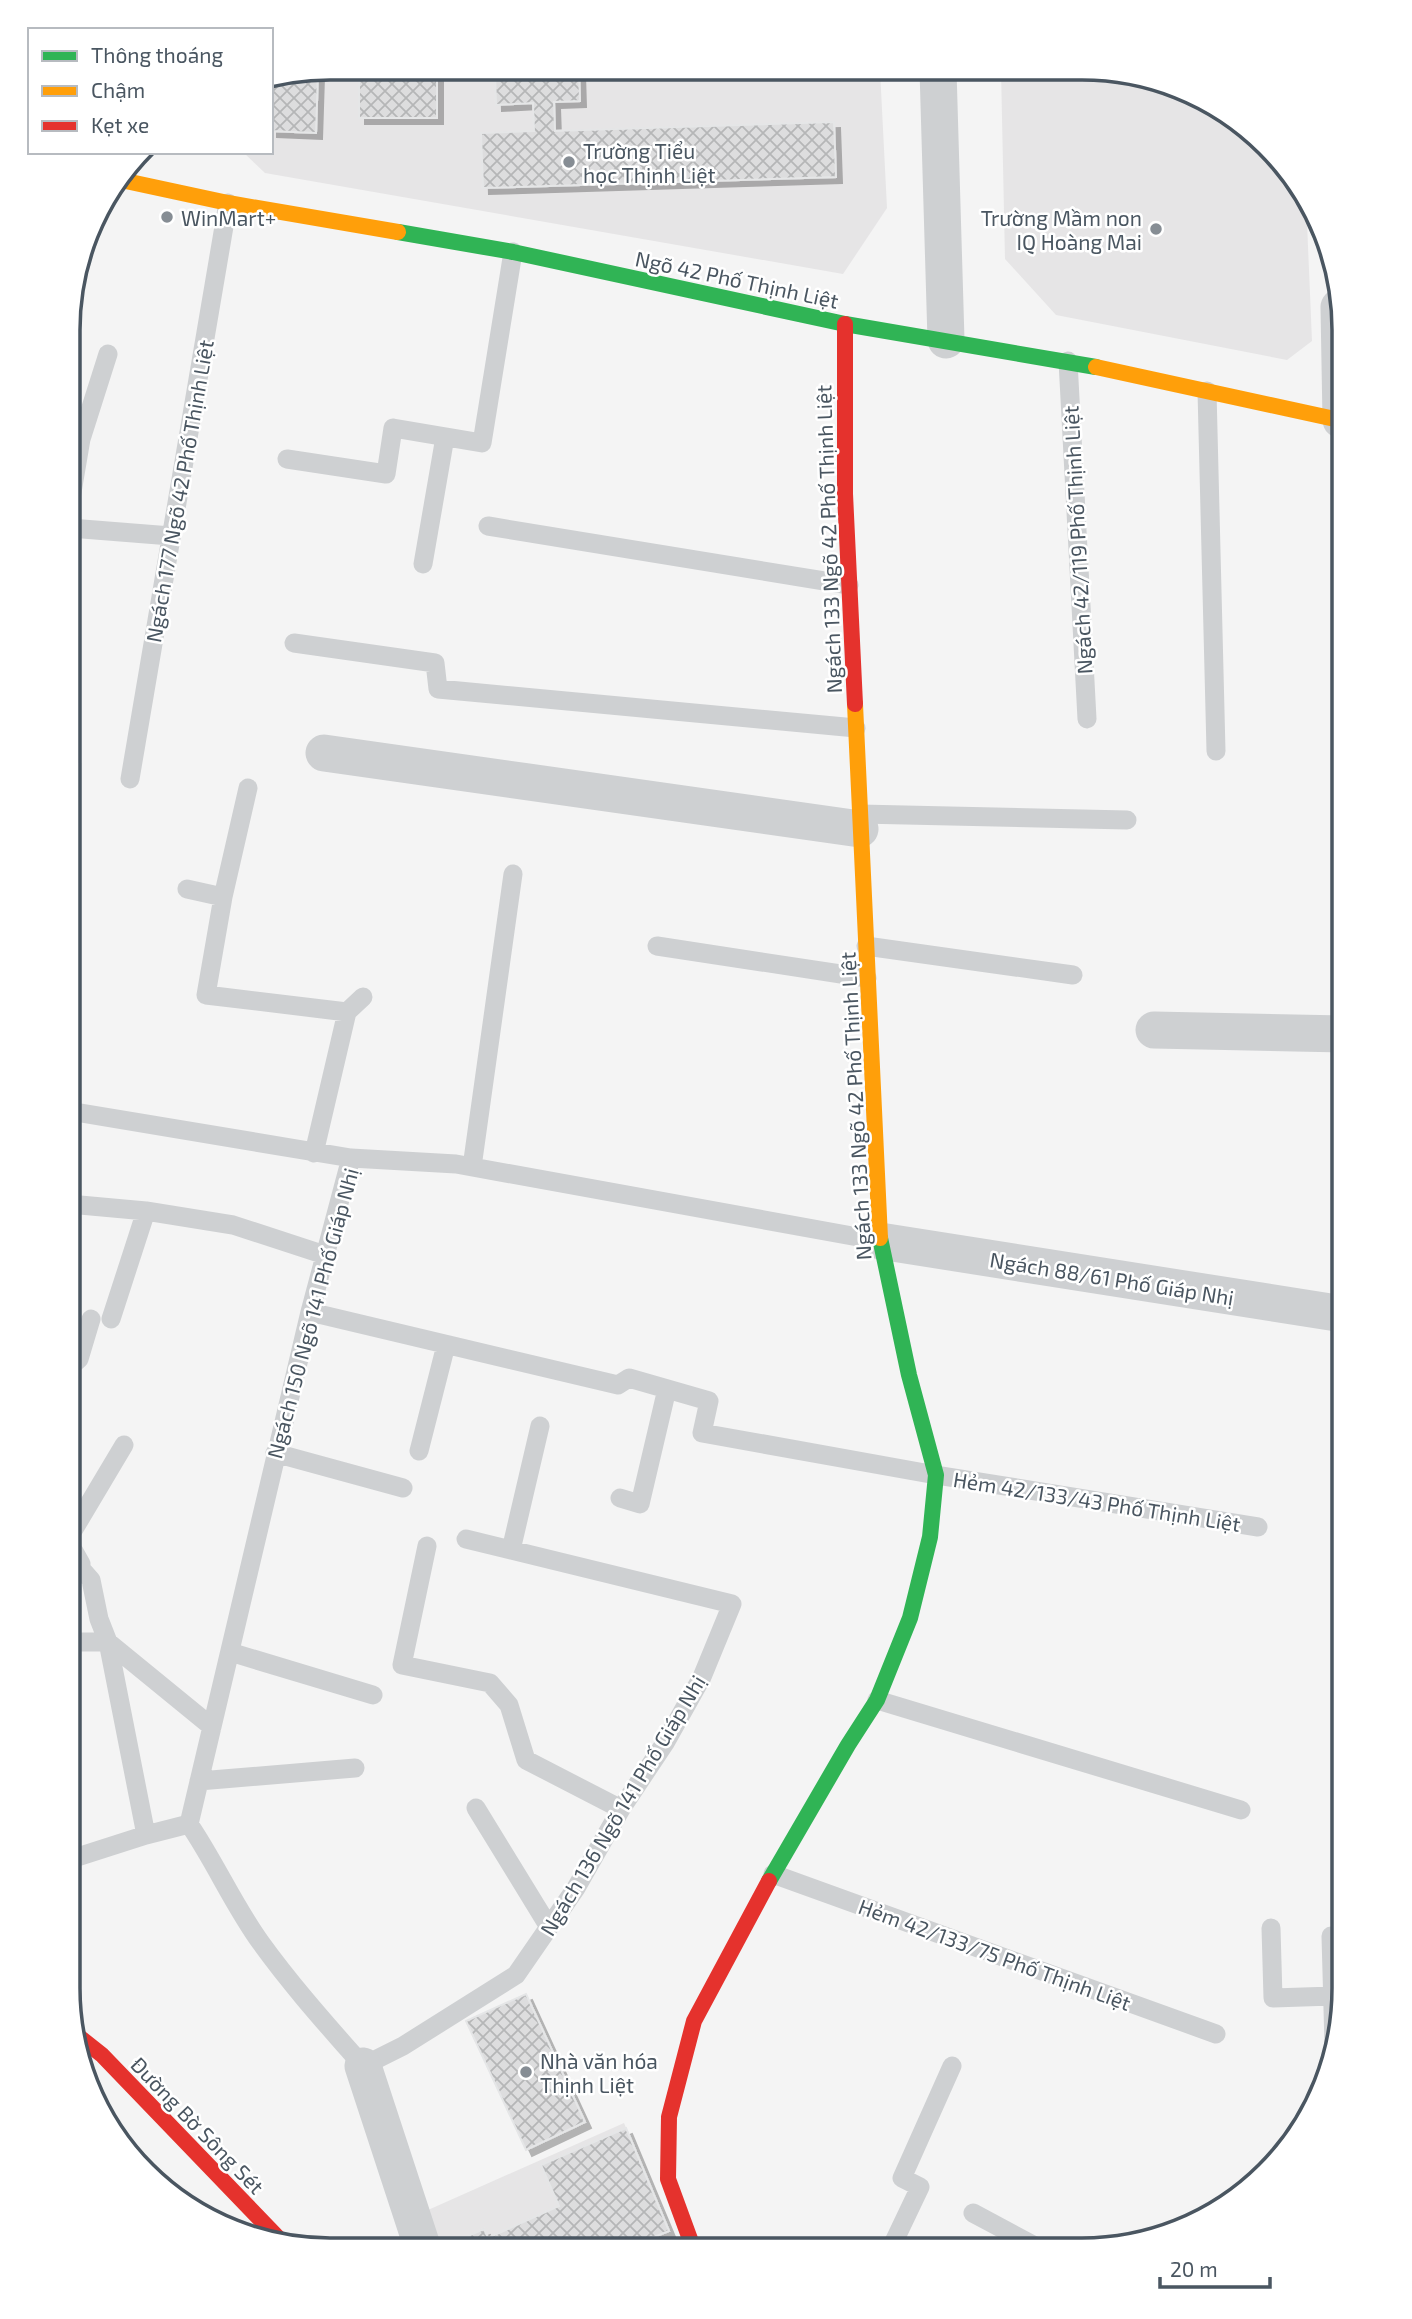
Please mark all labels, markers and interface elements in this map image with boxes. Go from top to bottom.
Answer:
legend [28,28,273,154]
text: Thông thoáng [91,42,223,67]
text: Chậm [91,77,145,102]
text: Kẹt xe [91,112,149,137]
place label: Trường Tiểu học Thịnh Liệt [583,138,716,187]
marker: Trường Tiểu học Thịnh Liệt [561,154,577,170]
place label: WinMart+ [181,205,276,230]
place label: Trường Mầm non IQ Hoàng Mai [981,205,1142,255]
marker: WinMart+ [159,209,175,225]
marker: Trường Mầm non IQ Hoàng Mai [1148,221,1164,237]
street label: Ngõ 42 Phố Thịnh Liệt [633,245,841,313]
street label: Ngách 177 Ngõ 42 Phố Thịnh Liệt [140,338,218,644]
street label: Ngách 133 Ngõ 42 Phố Thịnh Liệt [810,384,846,694]
street label: Ngách 42/119 Phố Thịnh Liệt [1057,405,1097,675]
street label: Ngách 133 Ngõ 42 Phố Thịnh Liệt [834,951,876,1261]
street label: Ngách 150 Ngõ 141 Phố Giáp Nhị [261,1165,363,1461]
street label: Ngách 88/61 Phố Giáp Nhị [988,1246,1236,1310]
street label: Hẻm 42/133/43 Phố Thịnh Liệt [952,1466,1242,1536]
street label: Ngách 136 Ngõ 141 Phố Giáp Nhị [534,1670,710,1940]
street label: Hẻm 42/133/75 Phố Thịnh Liệt [855,1893,1135,2015]
place label: Nhà văn hóa Thịnh Liệt [540,2048,658,2097]
street label: Đường Bờ Sông Sét [126,2051,270,2199]
marker: Nhà văn hóa Thịnh Liệt [518,2064,534,2080]
scale bar [1160,2246,1270,2290]
text: 20 m [1170,2256,1218,2281]

